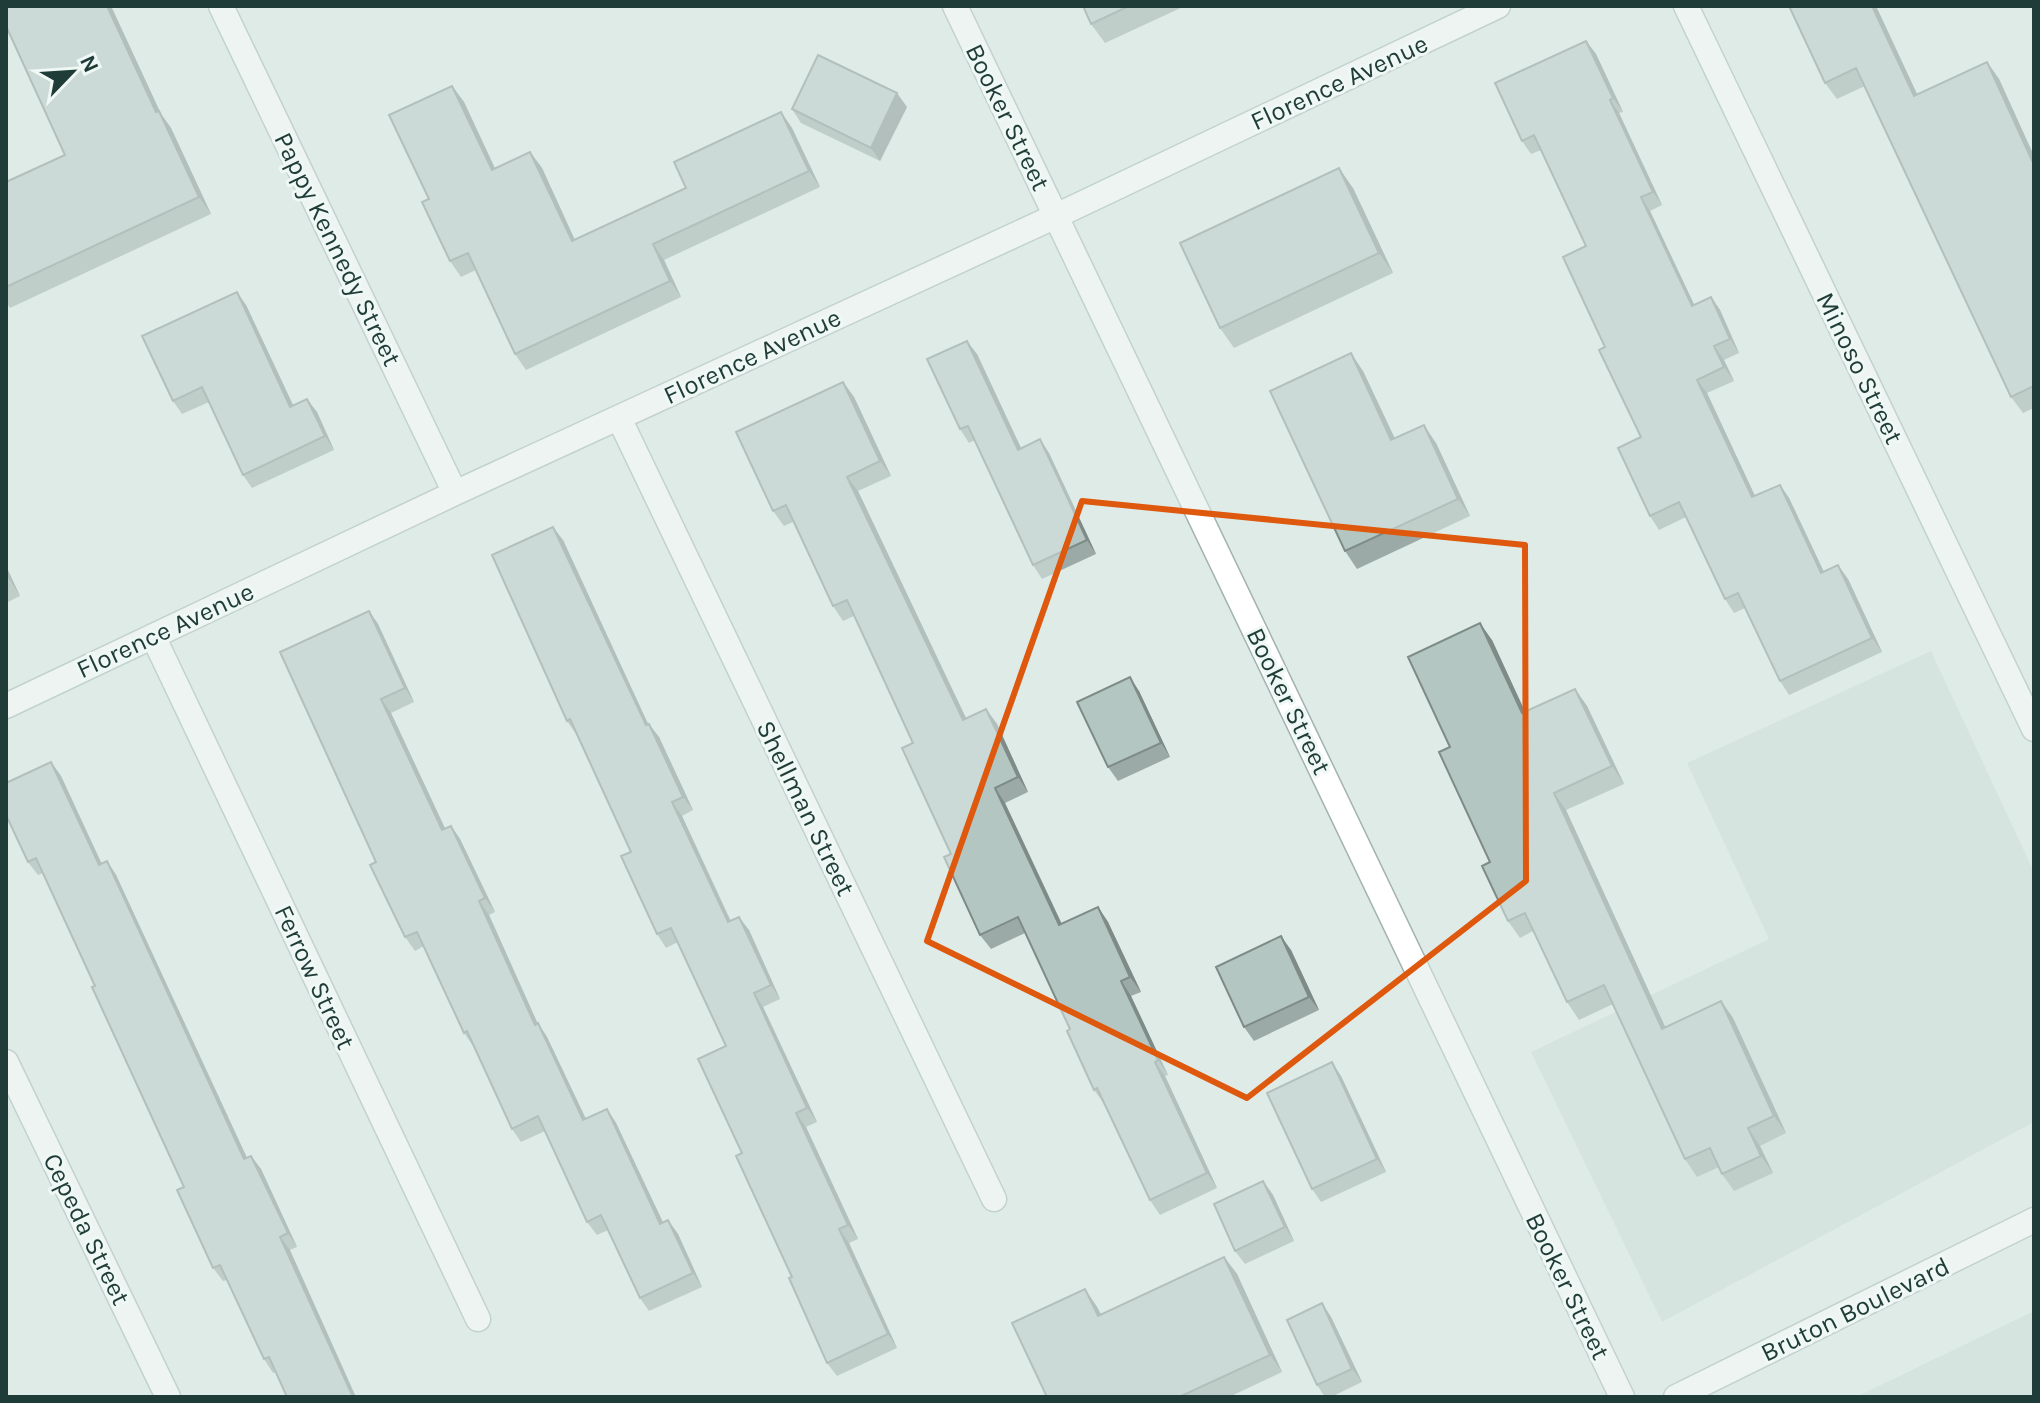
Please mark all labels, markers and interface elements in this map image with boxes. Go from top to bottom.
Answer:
street label: Florence Avenue [1246,28,1433,137]
north arrow [32,32,112,112]
street label: Booker Street [959,39,1057,196]
text: N [74,51,104,77]
street label: Pappy Kennedy Street [267,127,408,371]
street label: Minoso Street [1809,287,1910,449]
street label: Florence Avenue [659,302,846,411]
street label: Florence Avenue [72,576,259,685]
street label: Booker Street [1240,623,1338,780]
street label: Shellman Street [750,715,861,901]
street label: Ferrow Street [268,900,362,1054]
street label: Cepeda Street [36,1148,137,1310]
street label: Booker Street [1519,1208,1617,1365]
street label: Bruton Boulevard [1756,1250,1955,1369]

